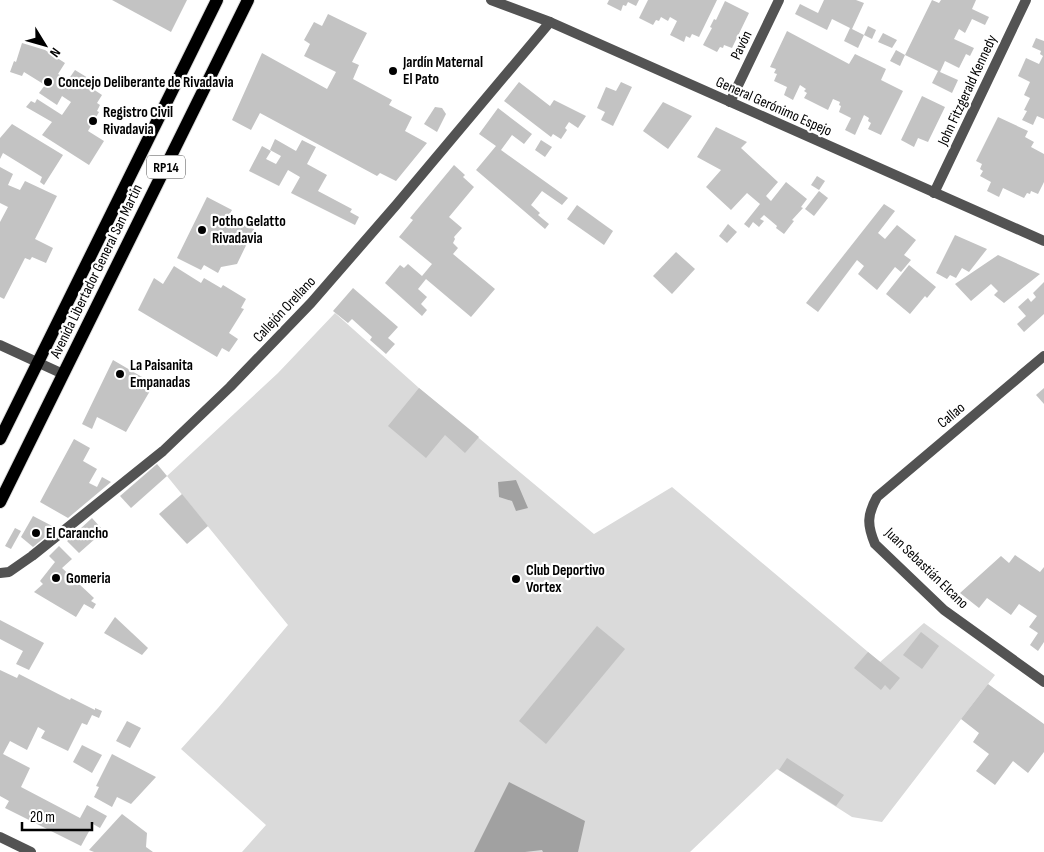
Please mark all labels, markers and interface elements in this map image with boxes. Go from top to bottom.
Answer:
north arrow [20,20,70,70]
street label: Pavón [726,28,757,63]
street label: John Fitzgerald Kennedy [933,32,1002,150]
text: N [46,44,64,61]
place label: Jardín Maternal El Pato [402,53,483,89]
marker: Jardín Maternal El Pato [387,65,399,77]
street label: General Gerónimo Espejo [713,72,835,141]
place label: Concejo Deliberante de Rivadavia [58,73,234,92]
marker: Concejo Deliberante de Rivadavia [42,76,54,88]
place label: Registro Civil Rivadavia [103,103,173,139]
marker: Registro Civil Rivadavia [87,115,99,127]
road number: RP14 [147,156,185,178]
street label: Avenida Libertador General San Martín [46,181,147,362]
place label: Potho Gelatto Rivadavia [212,212,286,248]
marker: Potho Gelatto Rivadavia [196,224,208,236]
street label: Callejón Orellano [249,272,320,346]
place label: La Paisanita Empanadas [130,356,193,392]
marker: La Paisanita Empanadas [114,368,126,380]
street label: Callao [934,398,969,432]
street label: Juan Sebastián Elcano [880,523,972,613]
place label: El Carancho [46,524,108,543]
marker: El Carancho [30,527,42,539]
place label: Club Deportivo Vortex [526,561,605,597]
place label: Gomeria [66,569,111,588]
marker: Gomeria [50,572,62,584]
marker: Club Deportivo Vortex [510,573,522,585]
scale bar [22,800,92,832]
text: 20 m [30,808,55,827]

